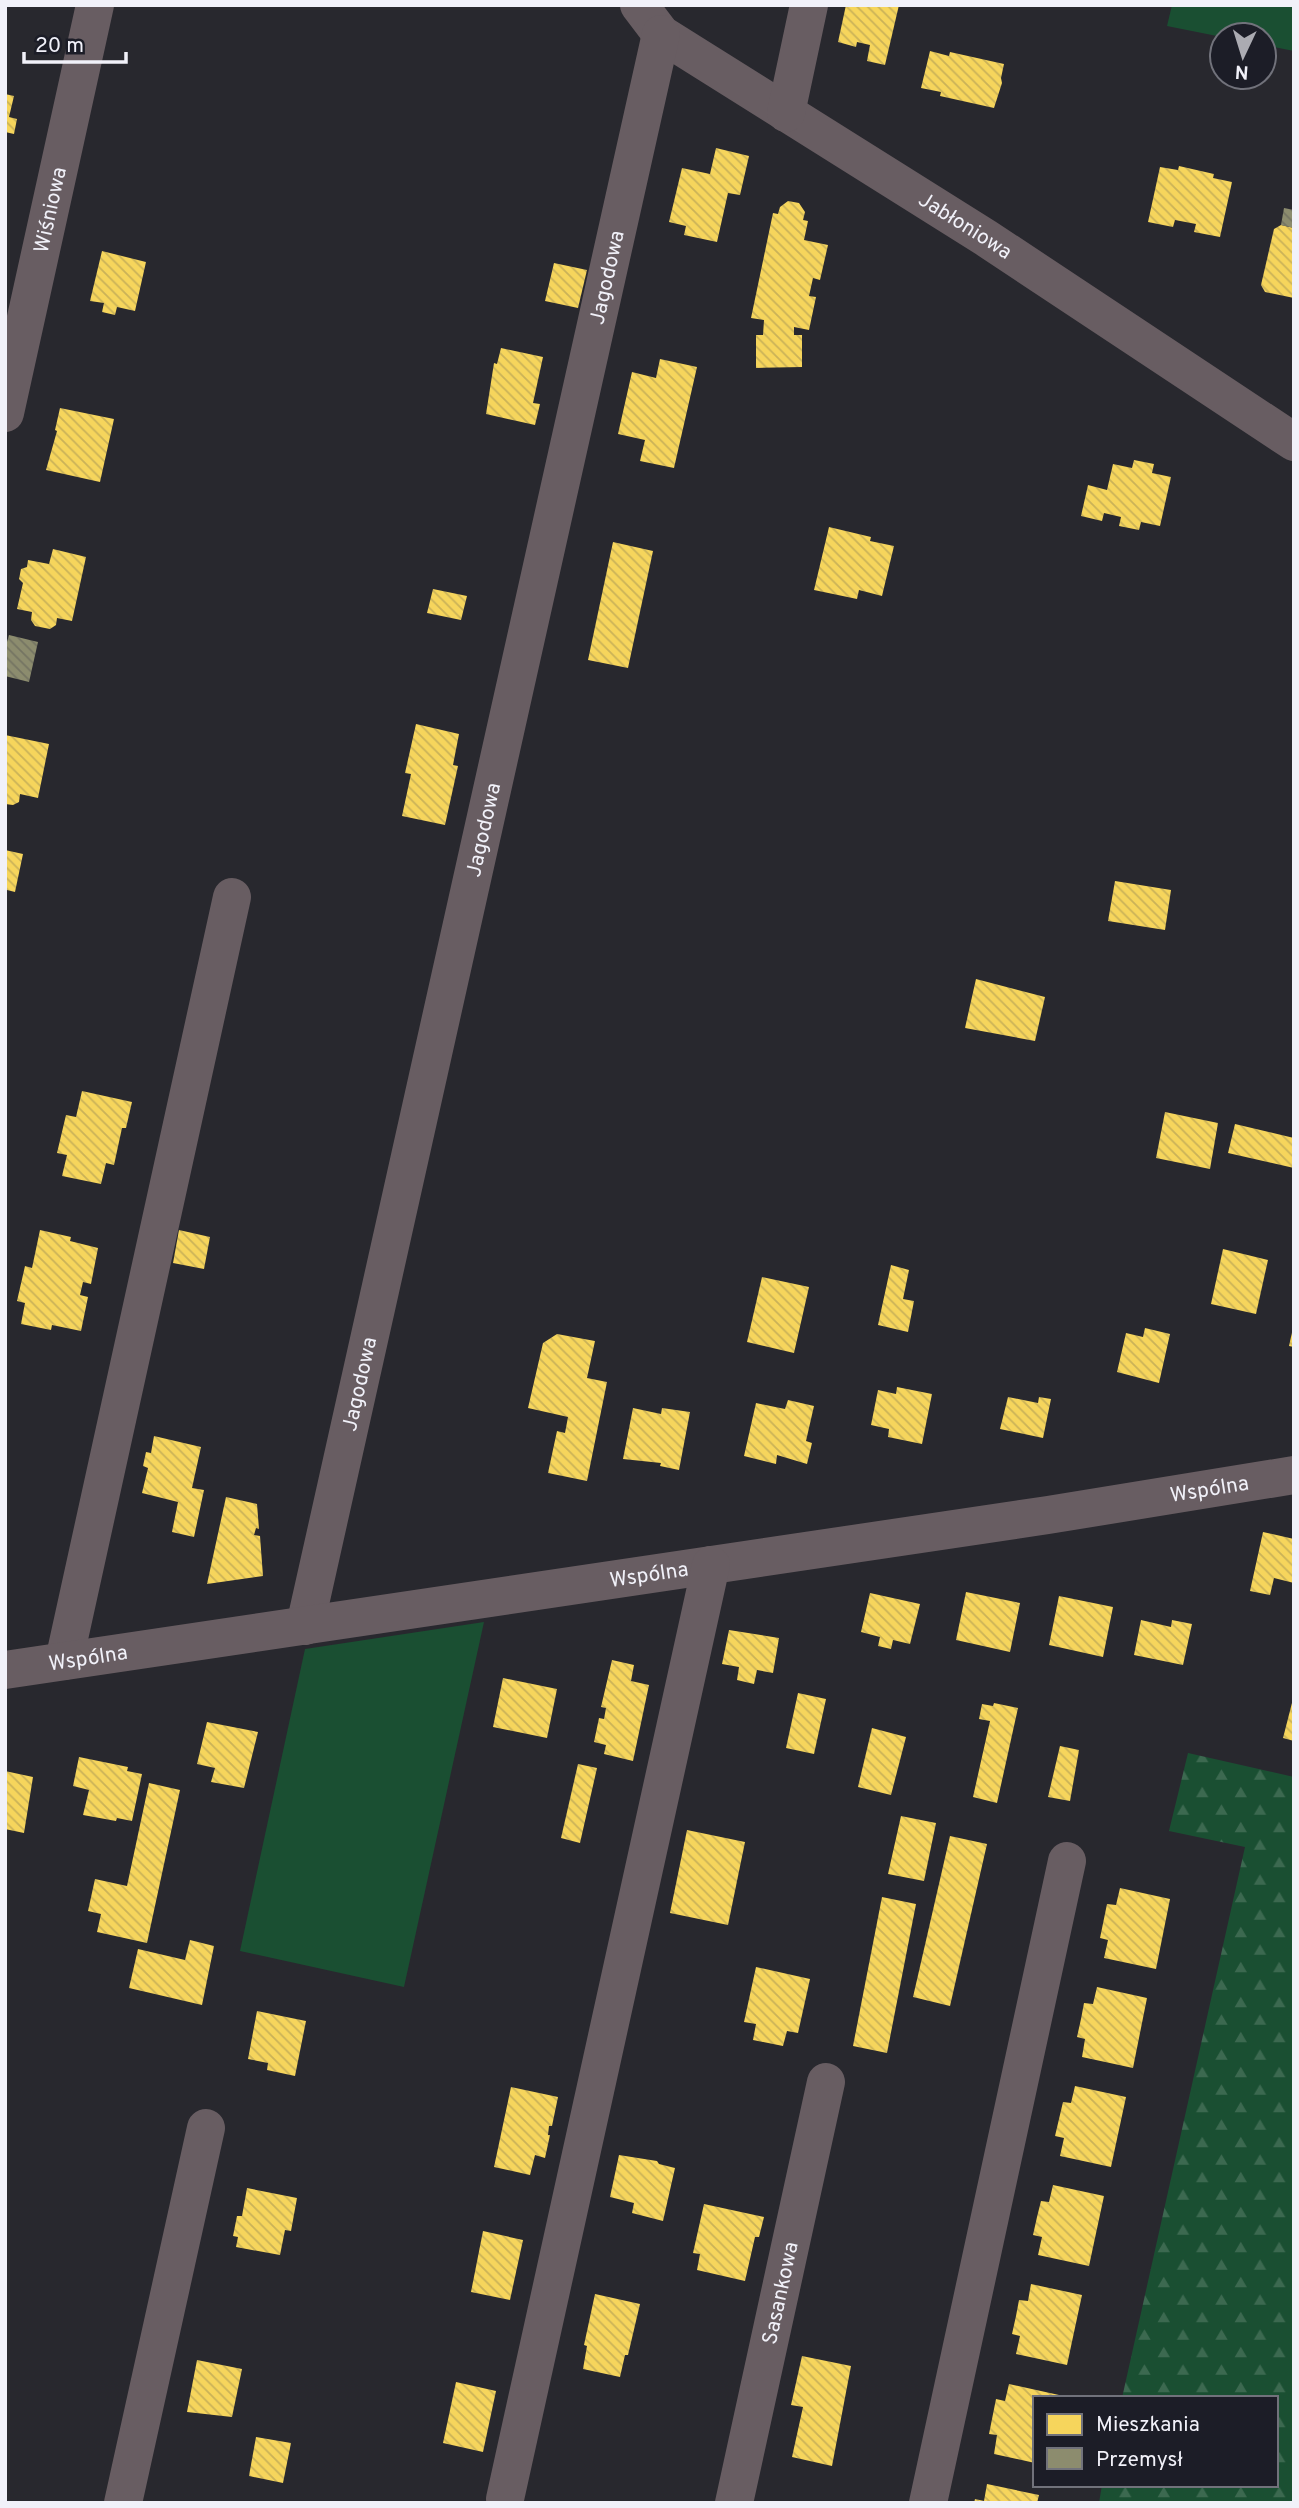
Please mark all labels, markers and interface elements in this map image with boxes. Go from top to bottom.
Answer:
scale bar [24,21,126,65]
north arrow [1208,21,1278,91]
text: 20 m [35,33,84,60]
text: N [1234,59,1250,83]
street label: Wiśniowa [29,165,74,256]
street label: Jabłoniowa [913,187,1017,266]
street label: Jagodowa [584,228,632,327]
street label: Jagodowa [461,780,508,880]
street label: Jagodowa [337,1335,384,1434]
street label: Wspólna [1168,1471,1251,1510]
street label: Wspólna [608,1557,690,1595]
street label: Wspólna [47,1640,130,1678]
street label: Sasankowa [757,2239,806,2347]
legend [1033,2396,1278,2487]
text: Mieszkania [1096,2412,1200,2439]
text: Przemysł [1096,2447,1183,2474]

